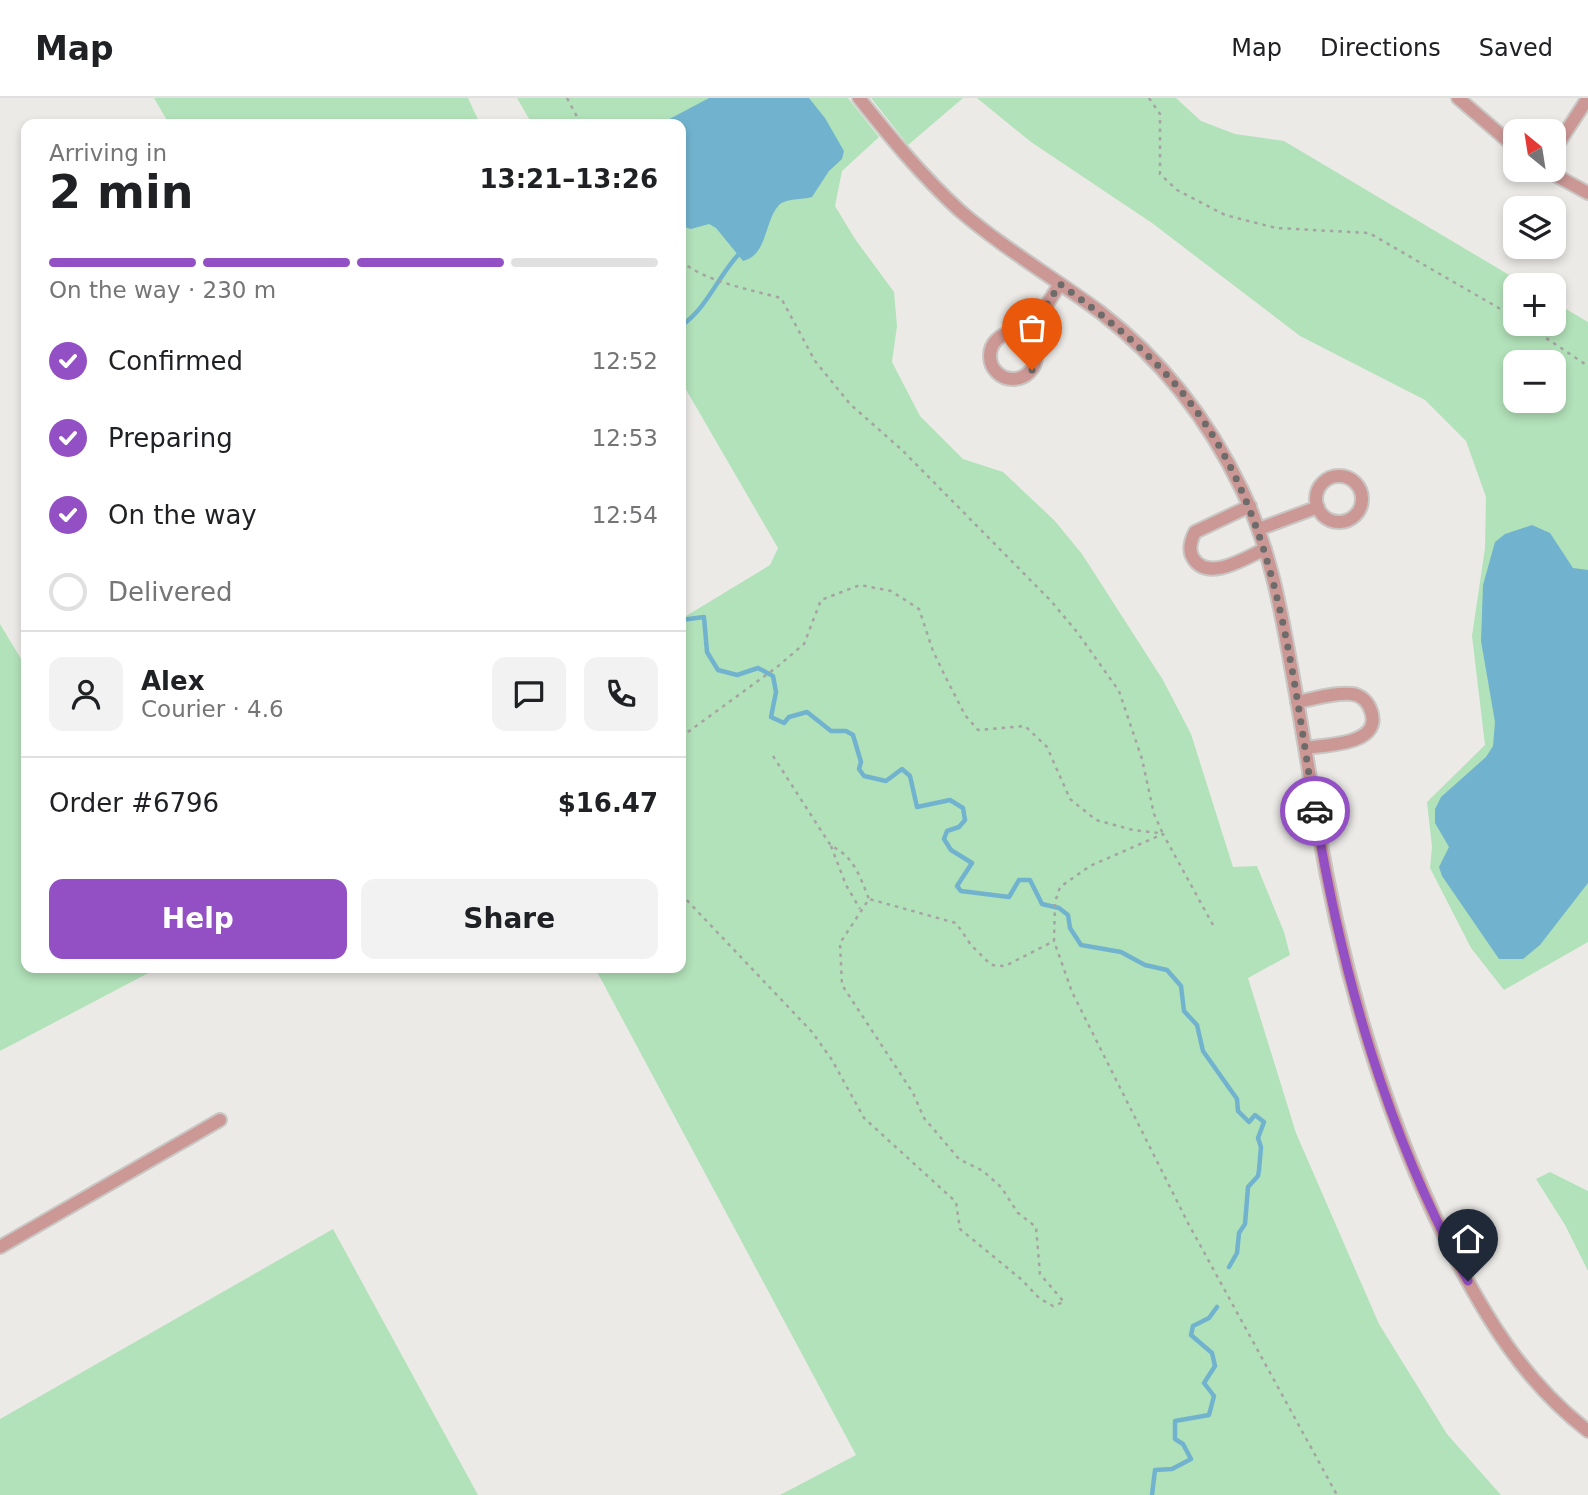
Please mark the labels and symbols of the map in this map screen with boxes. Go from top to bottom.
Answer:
north arrow [1503,119,1566,182]
pin [1002,298,1062,370]
courier [1280,776,1350,846]
pin [1438,1209,1498,1281]

